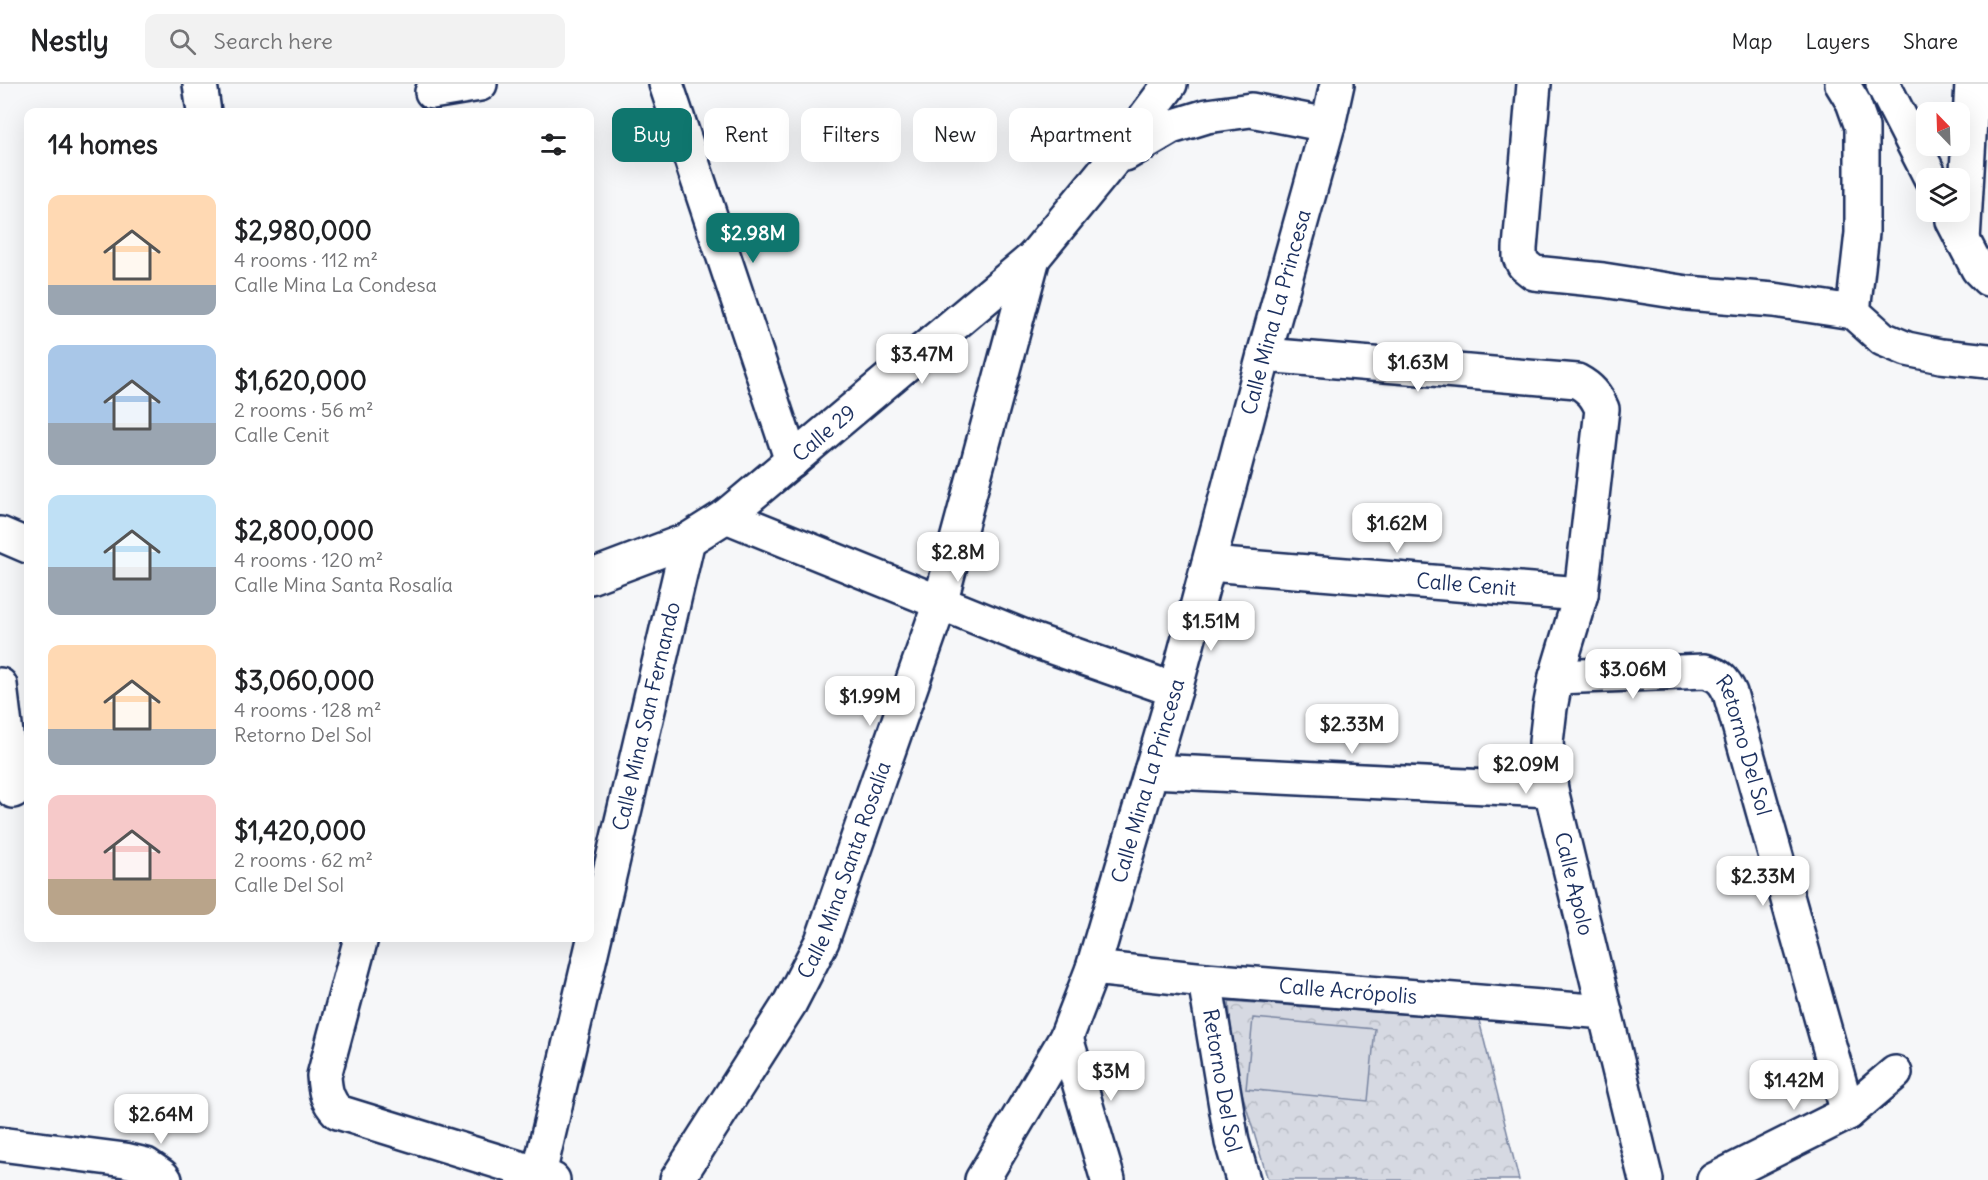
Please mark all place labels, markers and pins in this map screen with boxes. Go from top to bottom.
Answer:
pin: $2.98M [704,213,802,264]
pin: $3.47M [873,334,971,385]
pin: $1.63M [1369,342,1467,393]
pin: $1.62M [1348,503,1446,554]
pin: $2.8M [916,532,1000,583]
pin: $1.51M [1162,601,1260,652]
pin: $3.06M [1584,649,1682,700]
pin: $1.99M [821,676,919,727]
pin: $2.33M [1303,704,1401,755]
pin: $2.09M [1477,744,1575,795]
pin: $2.33M [1714,856,1812,907]
pin: $3M [1082,1051,1140,1102]
pin: $1.42M [1745,1060,1843,1111]
pin: $2.64M [112,1094,210,1145]

